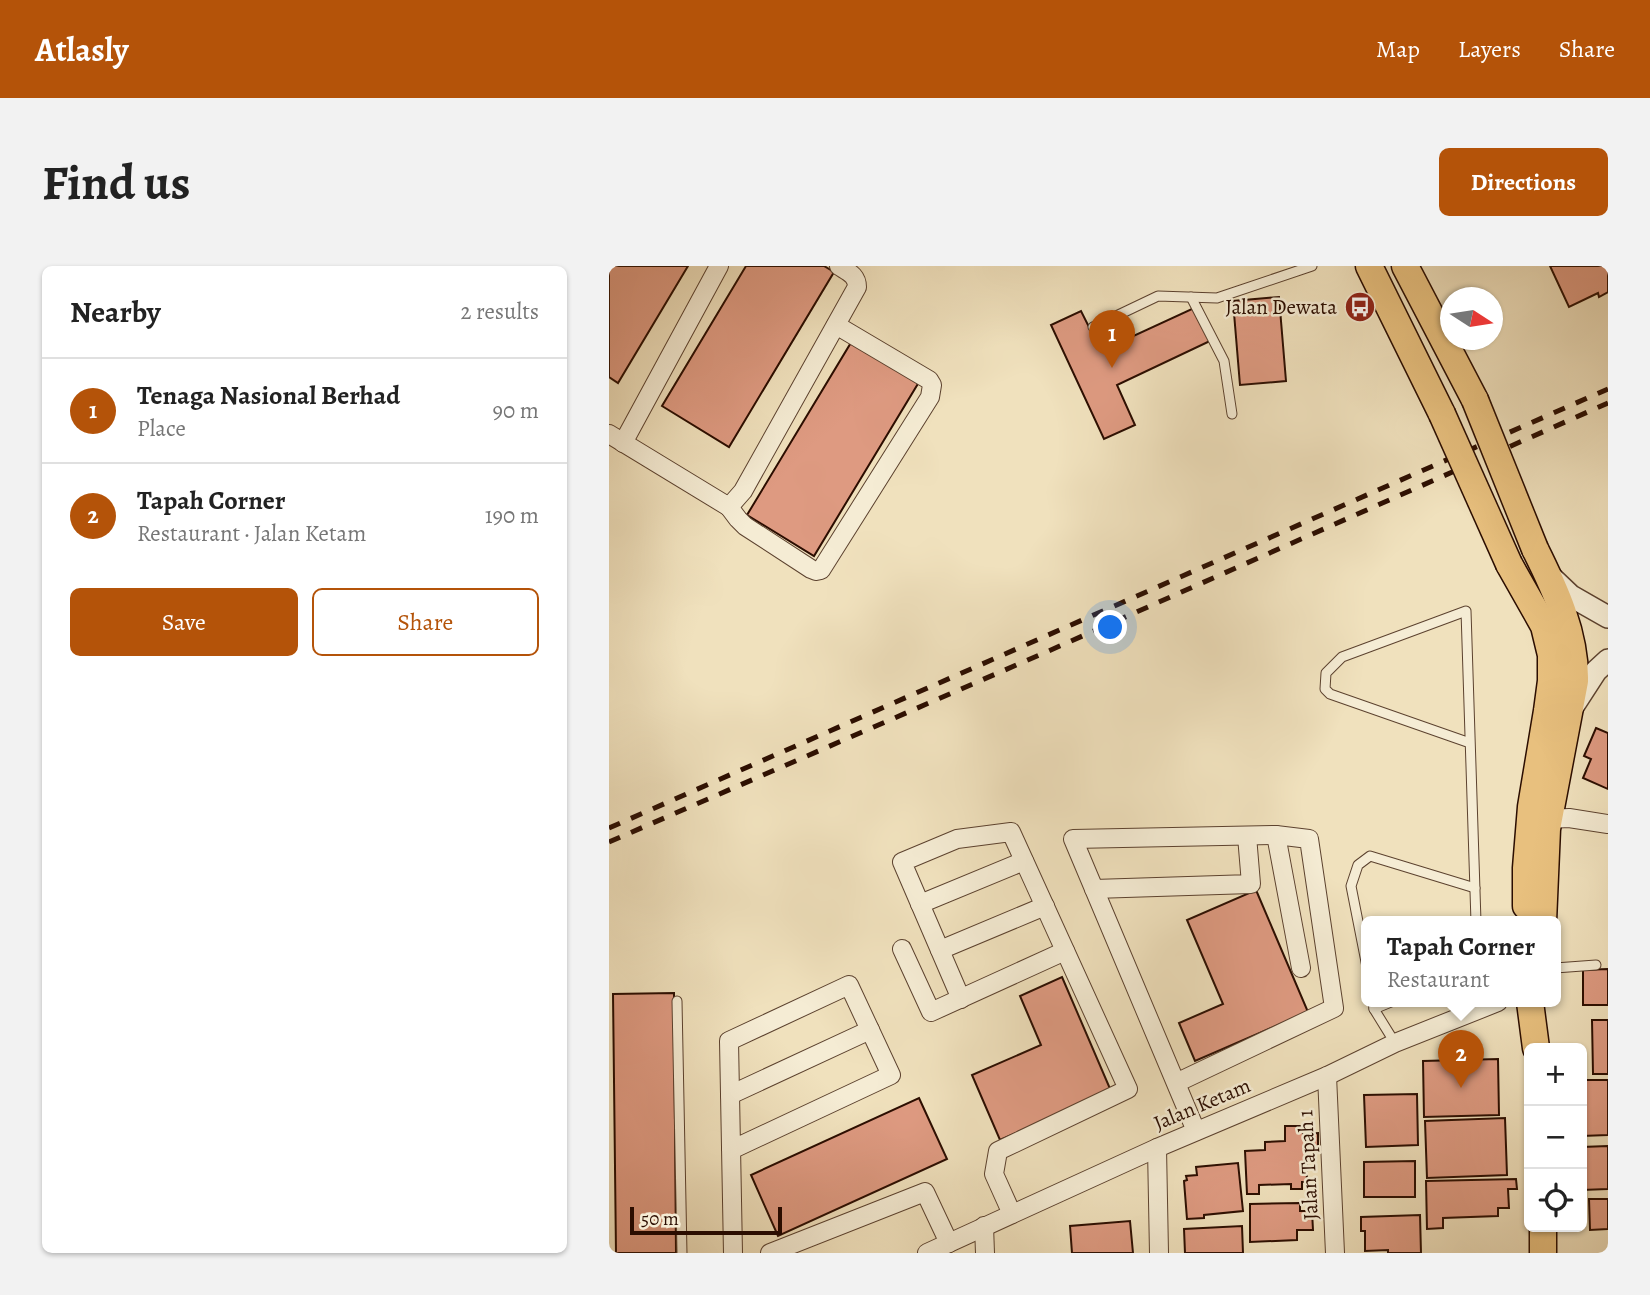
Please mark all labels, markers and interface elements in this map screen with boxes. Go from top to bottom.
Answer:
text: Atlasly [35,27,129,72]
text: Map [1376,33,1420,65]
text: Layers [1458,33,1521,65]
text: Share [1559,33,1615,65]
button: Directions [1439,148,1608,216]
text: Find us [42,149,190,216]
north arrow [1440,287,1503,350]
bus stop icon: Jalan Dewata [1343,290,1377,324]
text: Nearby [70,292,161,332]
place label: Jalan Dewata [1225,293,1337,321]
text: 2 results [461,296,539,327]
pin: 1 [1089,310,1135,368]
text: Tenaga Nasional Berhad [137,378,400,413]
text: 1 [89,395,97,426]
text: 90 m [493,395,539,426]
text: Place [137,413,186,444]
text: Tapah Corner [137,483,286,518]
text: 2 [87,500,99,531]
text: 190 m [485,500,539,531]
text: Restaurant · Jalan Ketam [137,518,366,549]
button: Save [70,588,298,656]
button: Share [312,588,539,656]
your location [1093,610,1127,644]
popup [1361,916,1561,1007]
text: Tapah Corner [1387,929,1535,964]
text: Restaurant [1387,964,1490,995]
pin: 2 [1438,1030,1484,1088]
map controls [1524,1043,1587,1232]
button: + [1524,1043,1587,1106]
street label: Jalan Ketam [1149,1071,1255,1137]
button: − [1524,1106,1587,1169]
street label: Jalan Tapah 1 [1291,1109,1325,1221]
button: locate [1524,1169,1587,1232]
scale bar [630,1204,782,1236]
text: 50 m [641,1206,679,1232]

